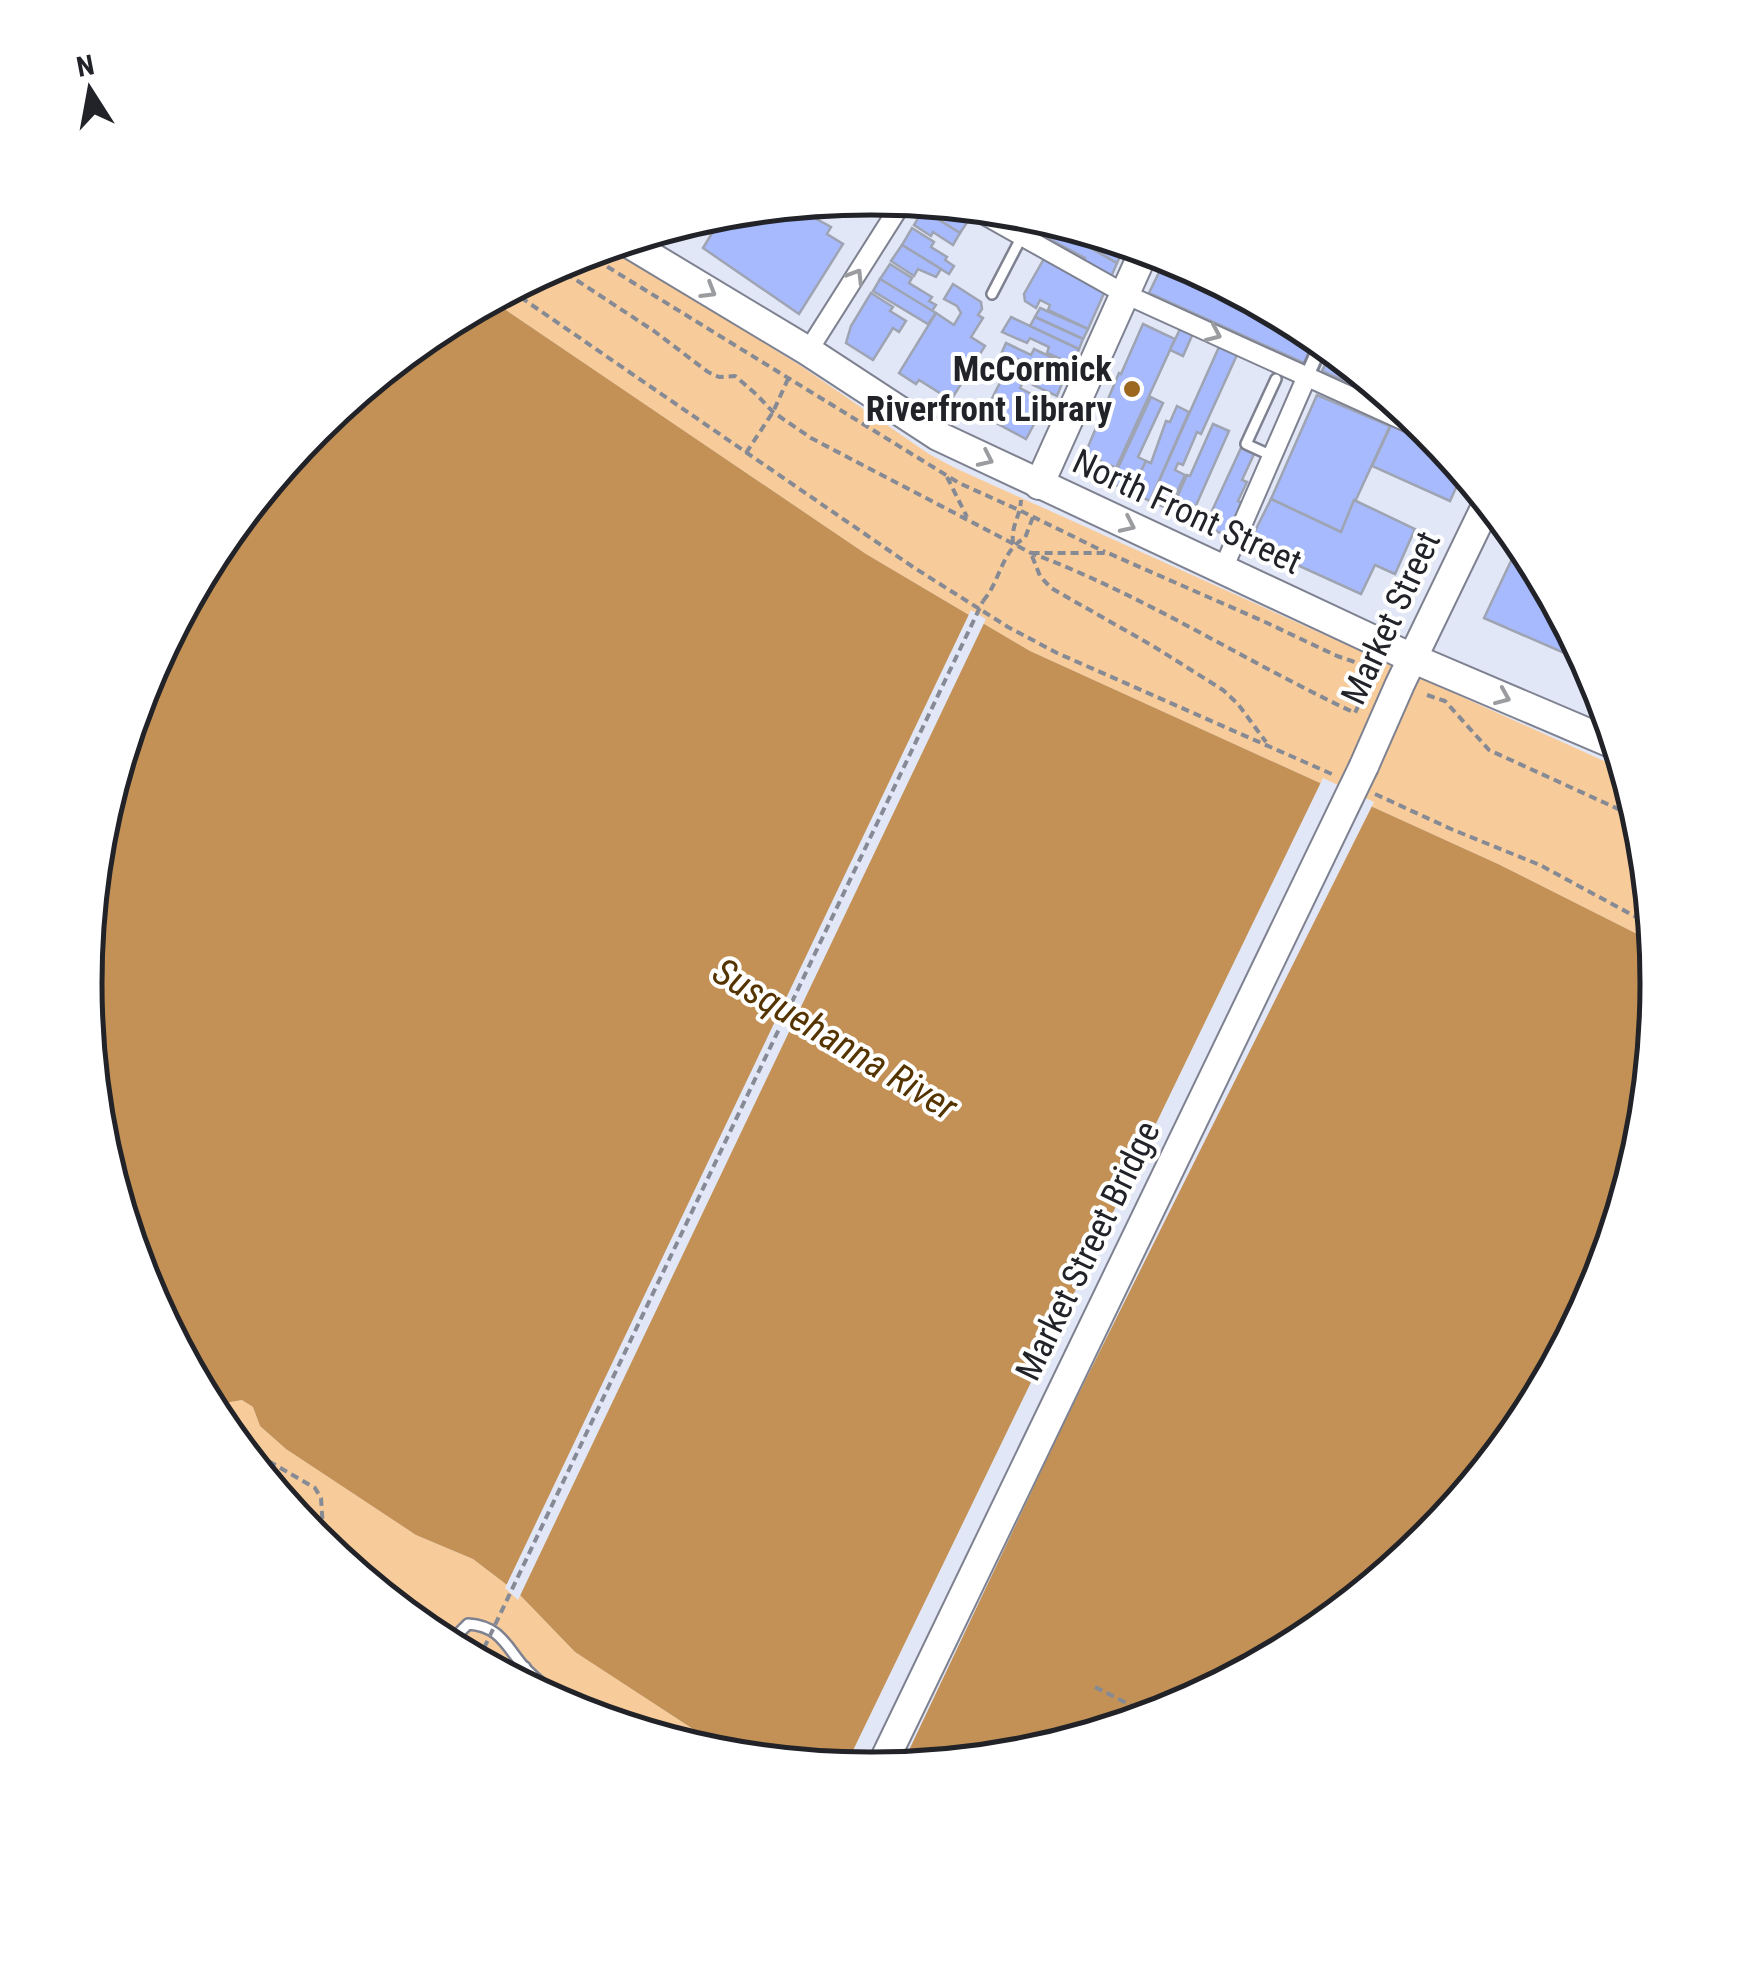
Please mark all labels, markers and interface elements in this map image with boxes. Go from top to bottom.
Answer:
north arrow [40,40,140,140]
text: N [74,48,97,84]
one-way arrow [843,268,862,286]
one-way arrow [698,279,716,298]
one-way arrow [1204,322,1222,342]
place label: McCormick Riverfront Library [866,349,1112,430]
marker: McCormick Riverfront Library [1121,378,1143,400]
street label: North Front Street [1066,441,1308,583]
one-way arrow [976,446,994,466]
one-way arrow [1118,513,1136,533]
street label: Market Street [1333,525,1449,711]
one-way arrow [1493,686,1511,706]
water label: Susquehanna River [705,949,966,1130]
street label: Market Street Bridge [1008,1115,1168,1387]

